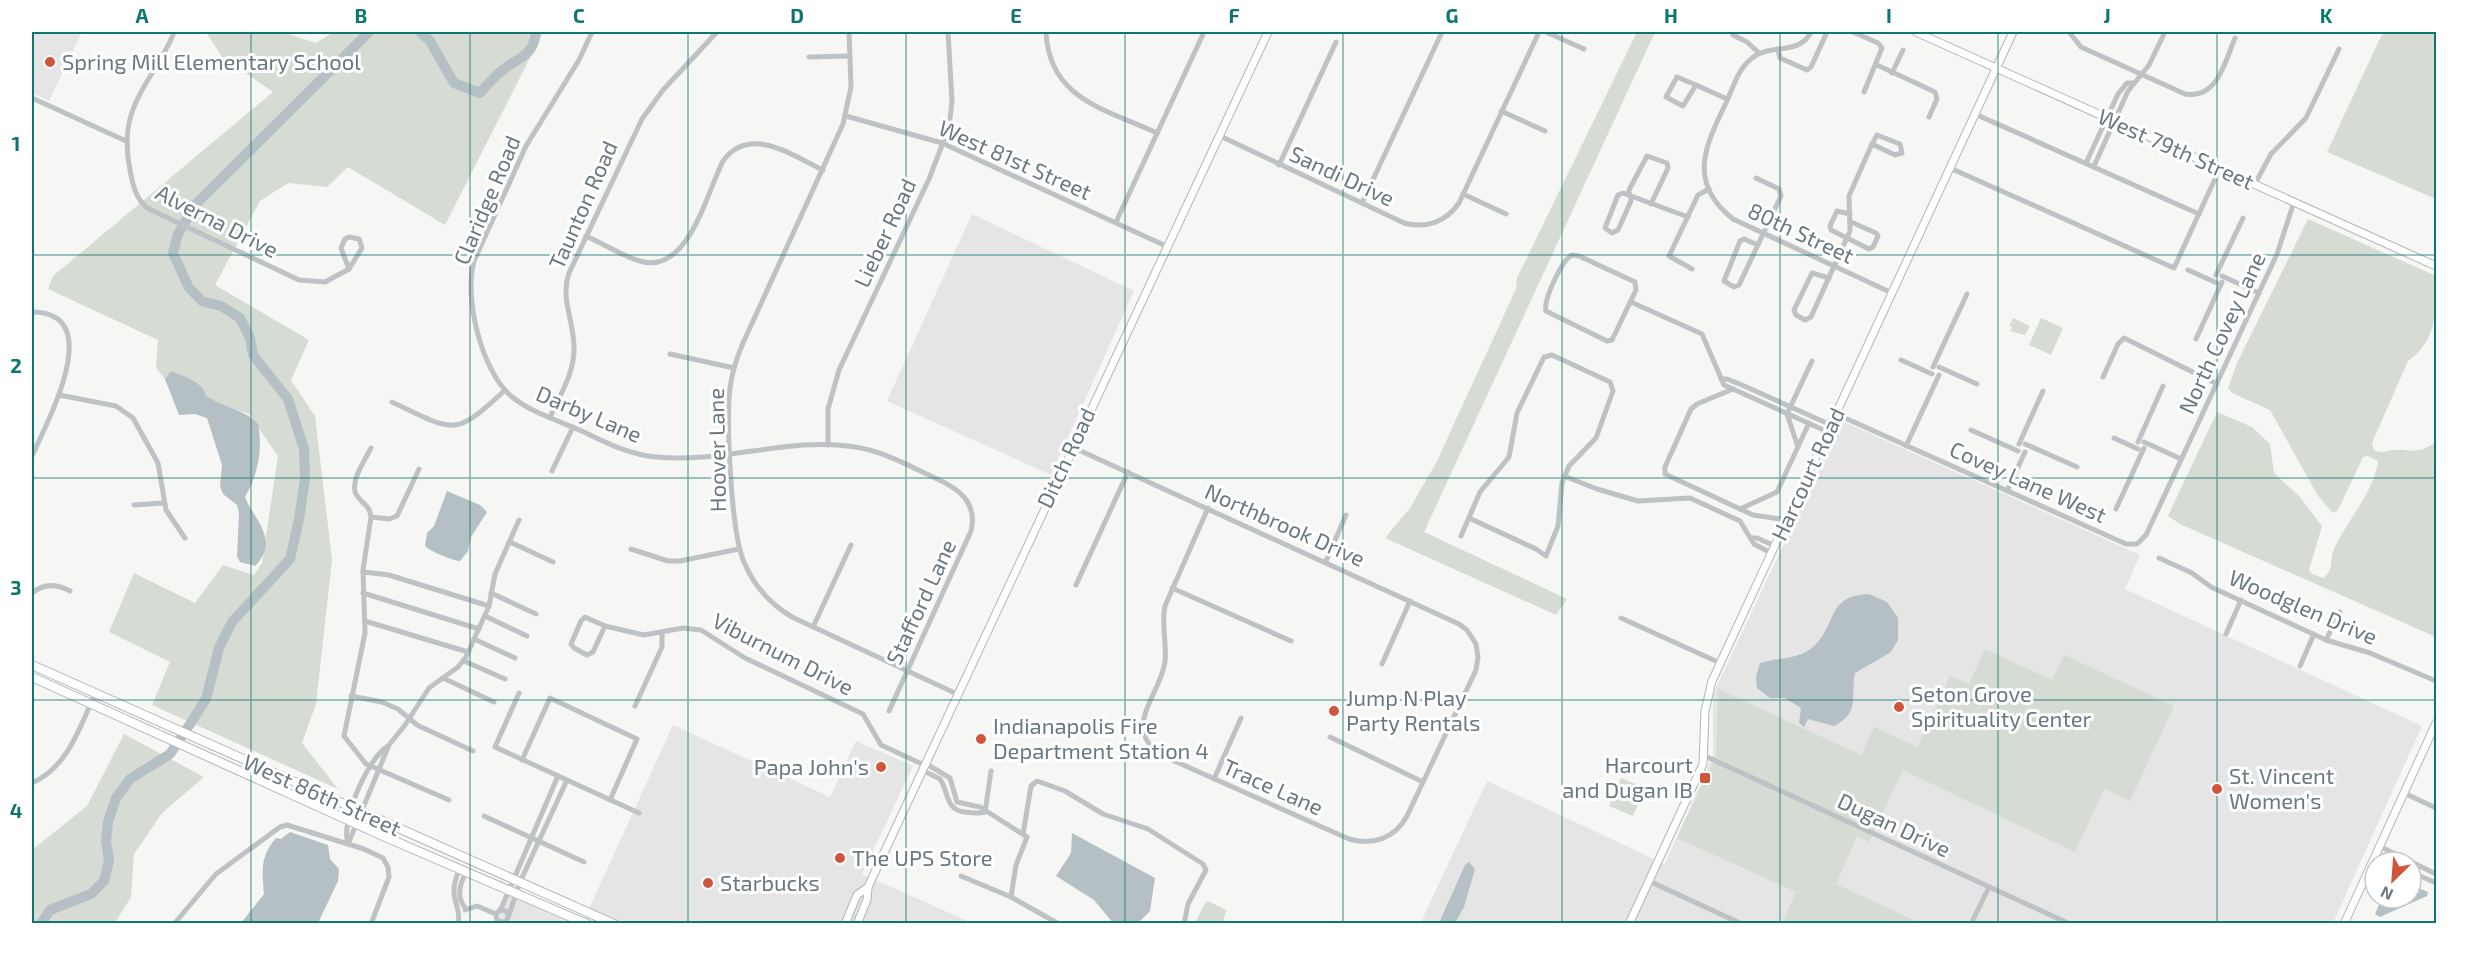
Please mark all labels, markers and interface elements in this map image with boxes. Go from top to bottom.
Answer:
text: A [135,3,149,27]
text: B [355,3,367,27]
text: C [573,3,585,27]
text: D [790,3,804,27]
text: E [1010,3,1022,27]
text: F [1228,3,1240,27]
text: G [1446,3,1458,27]
text: H [1664,3,1678,27]
text: I [1886,3,1892,27]
text: J [2103,3,2111,27]
text: K [2320,3,2333,27]
place label: Spring Mill Elementary School [62,48,361,74]
marker: Spring Mill Elementary School [43,55,57,69]
street label: West 79th Street [2094,102,2258,194]
street label: West 81st Street [935,114,1096,204]
text: 1 [12,131,20,155]
street label: Claridge Road [447,131,525,268]
street label: Taunton Road [542,137,622,273]
street label: Sandi Drive [1286,140,1399,211]
street label: Lieber Road [848,174,921,291]
street label: Alverna Drive [152,178,283,262]
street label: 80th Street [1744,196,1859,268]
street label: North Covey Lane [2172,248,2270,417]
text: 2 [10,353,22,377]
street label: Darby Lane [533,379,646,447]
street label: Hoover Lane [702,388,730,512]
street label: Ditch Road [1031,403,1100,512]
street label: Harcourt Road [1765,403,1849,544]
street label: Covey Lane West [1946,435,2111,527]
street label: Northbrook Drive [1201,477,1369,571]
street label: Stafford Lane [880,535,960,668]
street label: Woodglen Drive [2225,563,2381,649]
text: 3 [10,575,22,599]
street label: Viburnum Drive [709,606,858,700]
place label: Seton Grove Spirituality Center [1911,680,2092,731]
place label: Jump N Play Party Rentals [1346,684,1481,735]
marker: Seton Grove Spirituality Center [1892,700,1906,714]
marker: Jump N Play Party Rentals [1327,704,1341,718]
place label: Indianapolis Fire Department Station 4 [993,712,1209,763]
marker: Indianapolis Fire Department Station 4 [974,732,988,746]
street label: West 86th Street [240,748,405,841]
place label: Harcourt and Dugan IB [1562,751,1693,802]
street label: Trace Lane [1219,752,1328,820]
place label: Papa John's [754,753,869,779]
marker: Papa John's [874,760,888,774]
place label: St. Vincent Women's [2229,762,2334,813]
marker: Harcourt and Dugan IB [1698,771,1712,785]
marker: St. Vincent Women's [2210,782,2224,796]
street label: Dugan Drive [1834,787,1955,862]
text: 4 [10,798,23,822]
place label: The UPS Store [852,844,993,870]
north arrow [2363,850,2423,910]
marker: The UPS Store [833,851,847,865]
place label: Starbucks [720,869,820,895]
marker: Starbucks [701,876,715,890]
text: N [2377,883,2396,905]

